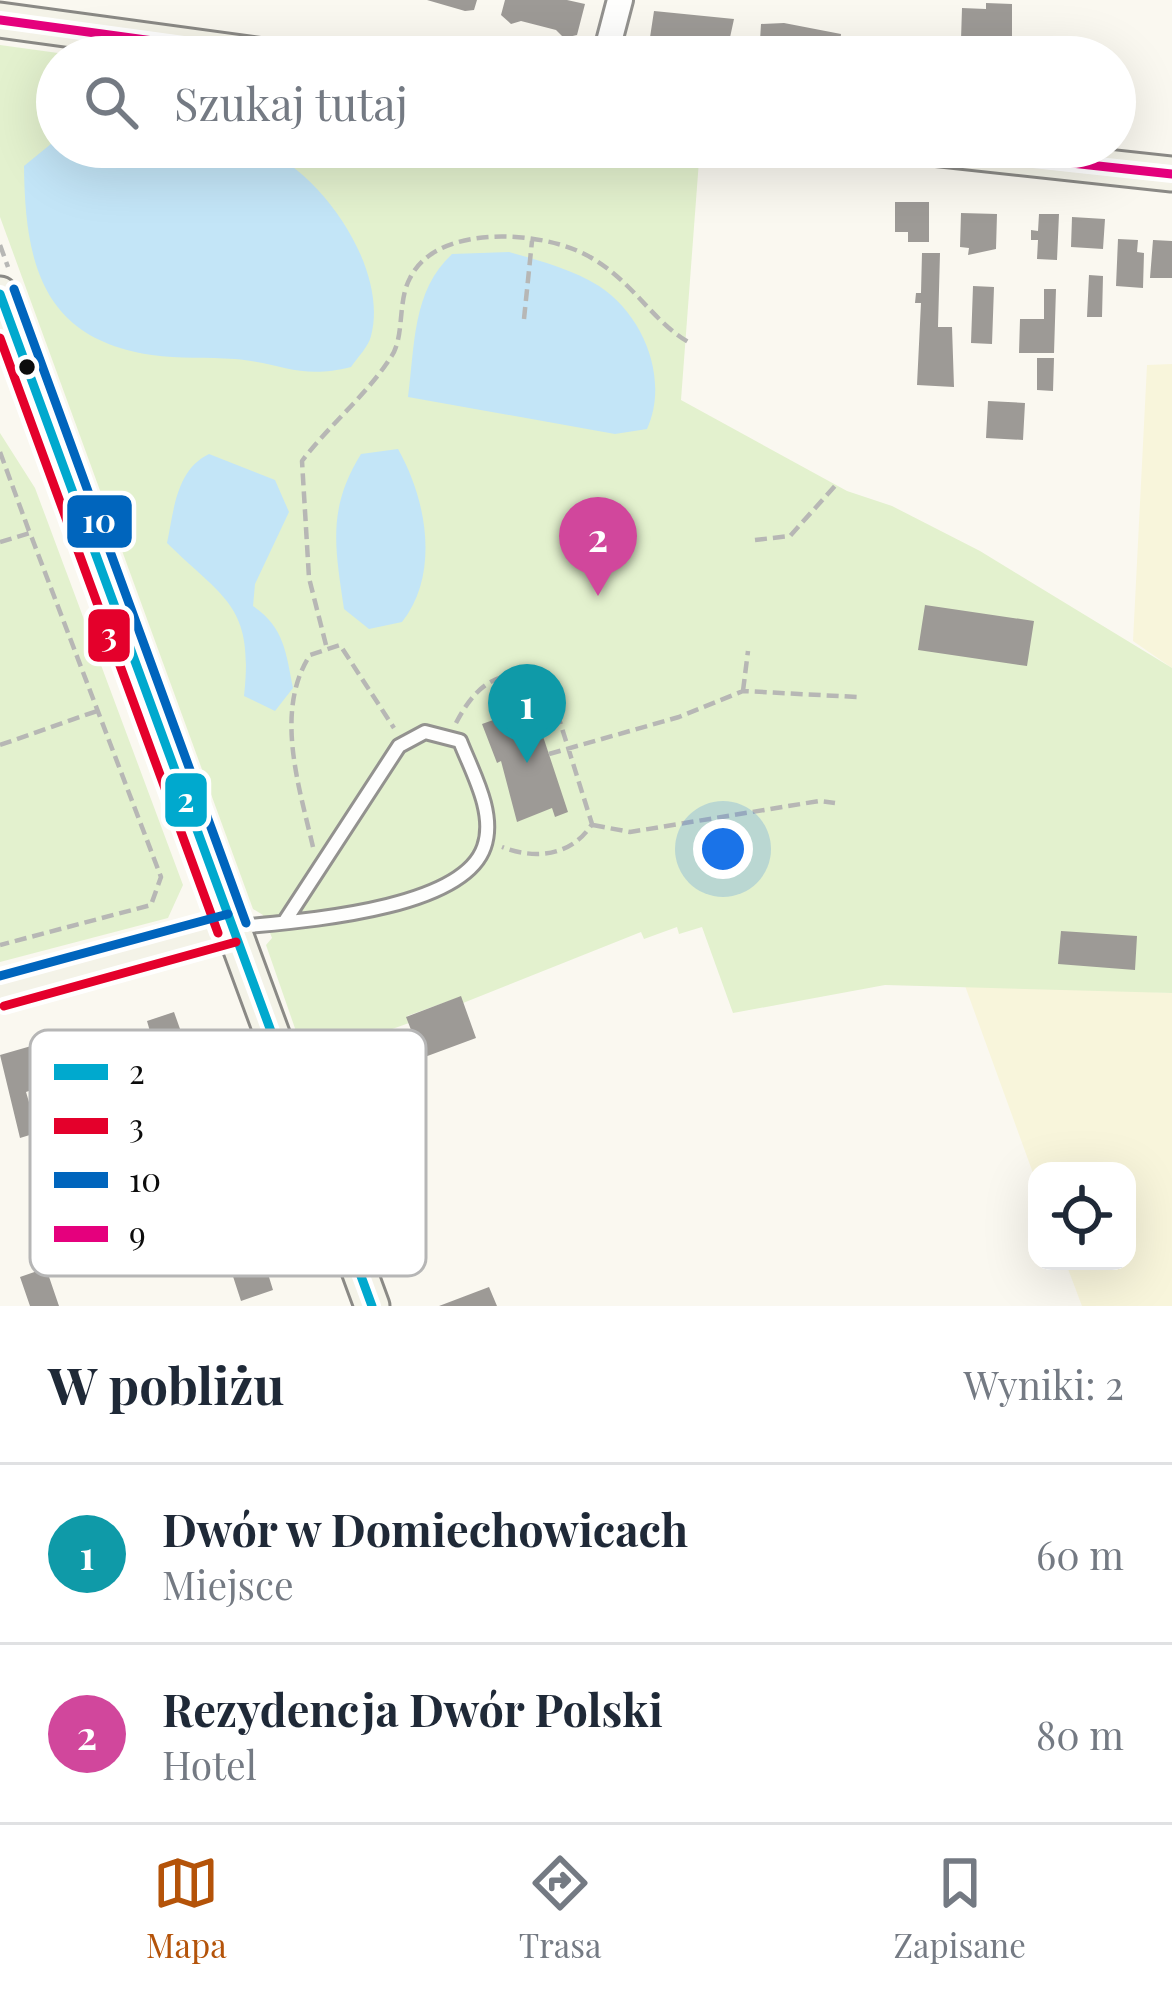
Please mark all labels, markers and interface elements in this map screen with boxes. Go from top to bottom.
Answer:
search box [36,36,1136,168]
icon: search [78,69,144,135]
text: Szukaj tutaj [174,72,408,132]
unlabelled marker [16,356,38,378]
line badge: 10 [65,493,134,550]
text: 10 [82,497,116,541]
pin: 2 [559,497,637,596]
line badge: 3 [86,607,132,664]
text: 3 [101,611,117,655]
pin: 1 [488,664,566,763]
line badge: 2 [163,771,209,829]
text: 2 [177,776,195,820]
your location [693,819,753,879]
legend [30,1030,426,1276]
text: 2 [129,1048,145,1092]
text: 3 [129,1102,144,1146]
text: 10 [129,1156,161,1200]
map controls [1028,1162,1136,1270]
button: locate [1028,1162,1136,1270]
text: 9 [129,1210,146,1254]
text: W pobliżu [48,1350,284,1418]
text: Wyniki: 2 [963,1358,1124,1410]
text: Dwór w Domiechowicach [162,1498,688,1558]
text: 1 [80,1528,94,1580]
text: 60 m [1036,1528,1124,1580]
text: Miejsce [162,1558,294,1610]
text: Rezydencja Dwór Polski [162,1678,663,1738]
text: 2 [77,1708,97,1760]
text: 80 m [1036,1708,1124,1760]
text: Hotel [162,1738,257,1790]
tab: Mapa [146,1850,227,1966]
tab: Trasa [519,1850,601,1966]
tab: Zapisane [894,1850,1026,1966]

